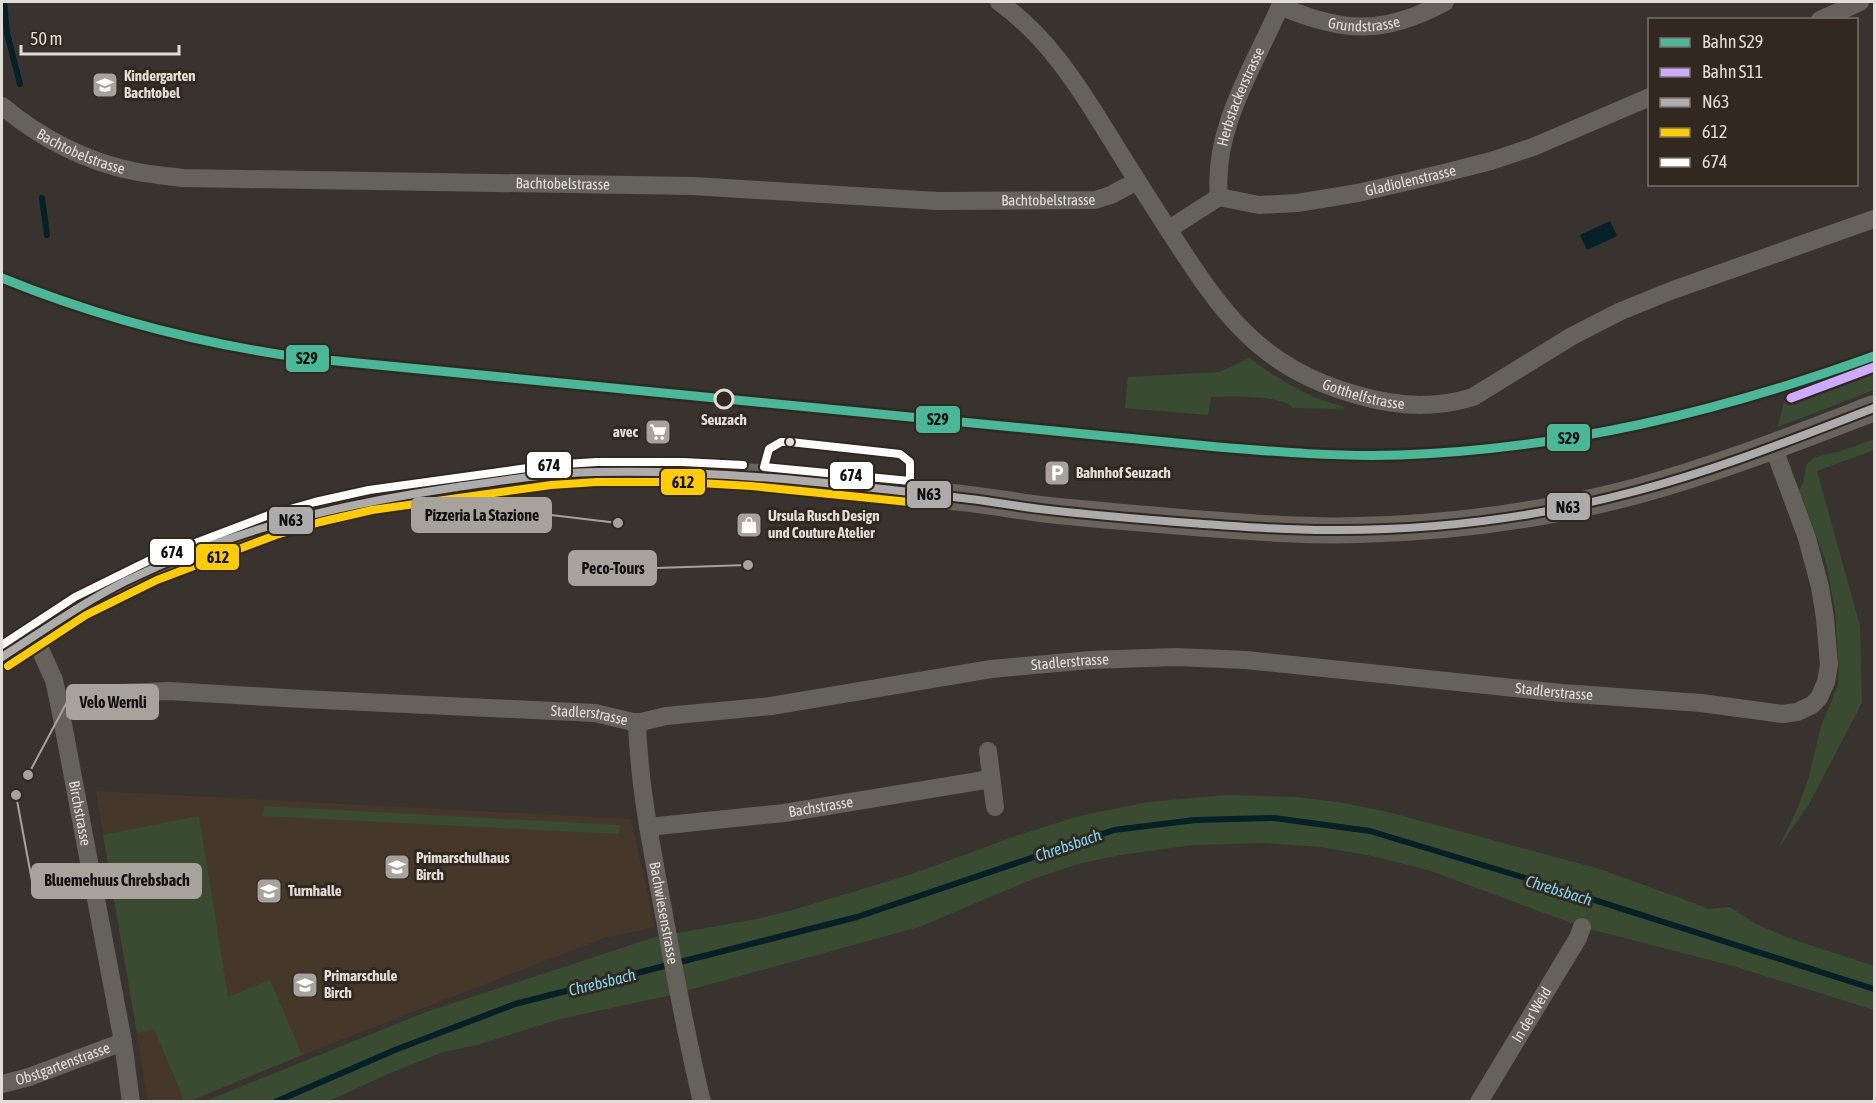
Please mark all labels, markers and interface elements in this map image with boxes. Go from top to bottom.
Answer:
street label: Grundstrasse [1327,12,1402,35]
scale bar [21,18,178,56]
legend [1648,18,1858,186]
text: 50 m [30,28,62,49]
text: Bahn S29 [1702,31,1763,52]
street label: Herbstackerstrasse [1213,44,1268,148]
text: Bahn S11 [1702,61,1763,82]
place label: Kindergarten Bachtobel [124,67,196,101]
school or university icon: Kindergarten Bachtobel [90,70,120,100]
text: N63 [1702,91,1730,112]
text: 612 [1702,121,1727,142]
street label: Bachtobelstrasse [34,125,127,177]
text: 674 [1702,151,1727,172]
street label: Gladiolenstrasse [1363,161,1458,199]
street label: Bachtobelstrasse [515,174,610,193]
street label: Bachtobelstrasse [1001,191,1096,209]
line badge: S29 [285,344,330,373]
text: S29 [296,349,318,367]
street label: Gotthelfstrasse [1320,375,1405,412]
marker: Seuzach [714,389,734,409]
line badge: S29 [915,405,961,434]
text: S29 [927,410,949,428]
place label: Seuzach [701,411,747,428]
supermarket icon: avec [643,417,673,447]
place label: avec [613,423,638,440]
line badge: S29 [1546,423,1591,452]
text: S29 [1558,429,1580,447]
unlabelled marker [784,436,796,448]
line badge: 674 [526,451,572,479]
text: 674 [538,456,561,474]
parking icon: Bahnhof Seuzach [1042,458,1072,488]
line badge: 674 [829,461,874,490]
place label: Bahnhof Seuzach [1076,464,1171,481]
text: 674 [840,466,863,484]
line badge: 612 [660,468,706,496]
text: 612 [672,473,694,491]
line badge: N63 [906,480,952,509]
text: N63 [917,485,941,503]
line badge: N63 [1546,492,1591,521]
callout: Pizzeria La Stazione [412,498,551,532]
text: N63 [1556,498,1580,516]
line badge: N63 [268,506,314,535]
text: Pizzeria La Stazione [425,506,539,524]
place label: Ursula Rusch Design und Couture Atelier [768,507,879,541]
shop icon: Ursula Rusch Design und Couture Atelier [734,510,764,540]
text: N63 [279,511,303,529]
line badge: 674 [149,538,195,566]
text: 674 [161,543,184,561]
line badge: 612 [195,543,240,571]
text: 612 [207,548,229,566]
callout: Peco-Tours [569,551,656,585]
text: Peco-Tours [581,559,645,577]
street label: Stadlerstrasse [1030,650,1109,673]
street label: Stadlerstrasse [1514,679,1594,703]
callout: Velo Wernli [67,685,158,719]
text: Velo Wernli [78,693,147,711]
street label: Stadlerstrasse [550,702,630,729]
street label: Birchstrasse [66,779,95,847]
street label: Bachstrasse [787,793,854,820]
water label: Chrebsbach [1033,825,1103,865]
place label: Primarschulhaus Birch [416,849,510,883]
school or university icon: Primarschulhaus Birch [382,852,412,882]
street label: Bachwiesenstrasse [646,860,682,966]
callout: Bluemehuus Chrebsbach [32,864,201,898]
text: Bluemehuus Chrebsbach [44,871,190,889]
water label: Chrebsbach [1524,871,1595,909]
school or university icon: Turnhalle [254,876,284,906]
place label: Turnhalle [288,882,342,899]
water label: Chrebsbach [567,965,638,999]
place label: Primarschule Birch [324,967,398,1001]
school or university icon: Primarschule Birch [290,970,320,1000]
street label: In der Weid [1508,984,1554,1045]
street label: Obstgartenstrasse [14,1039,112,1088]

